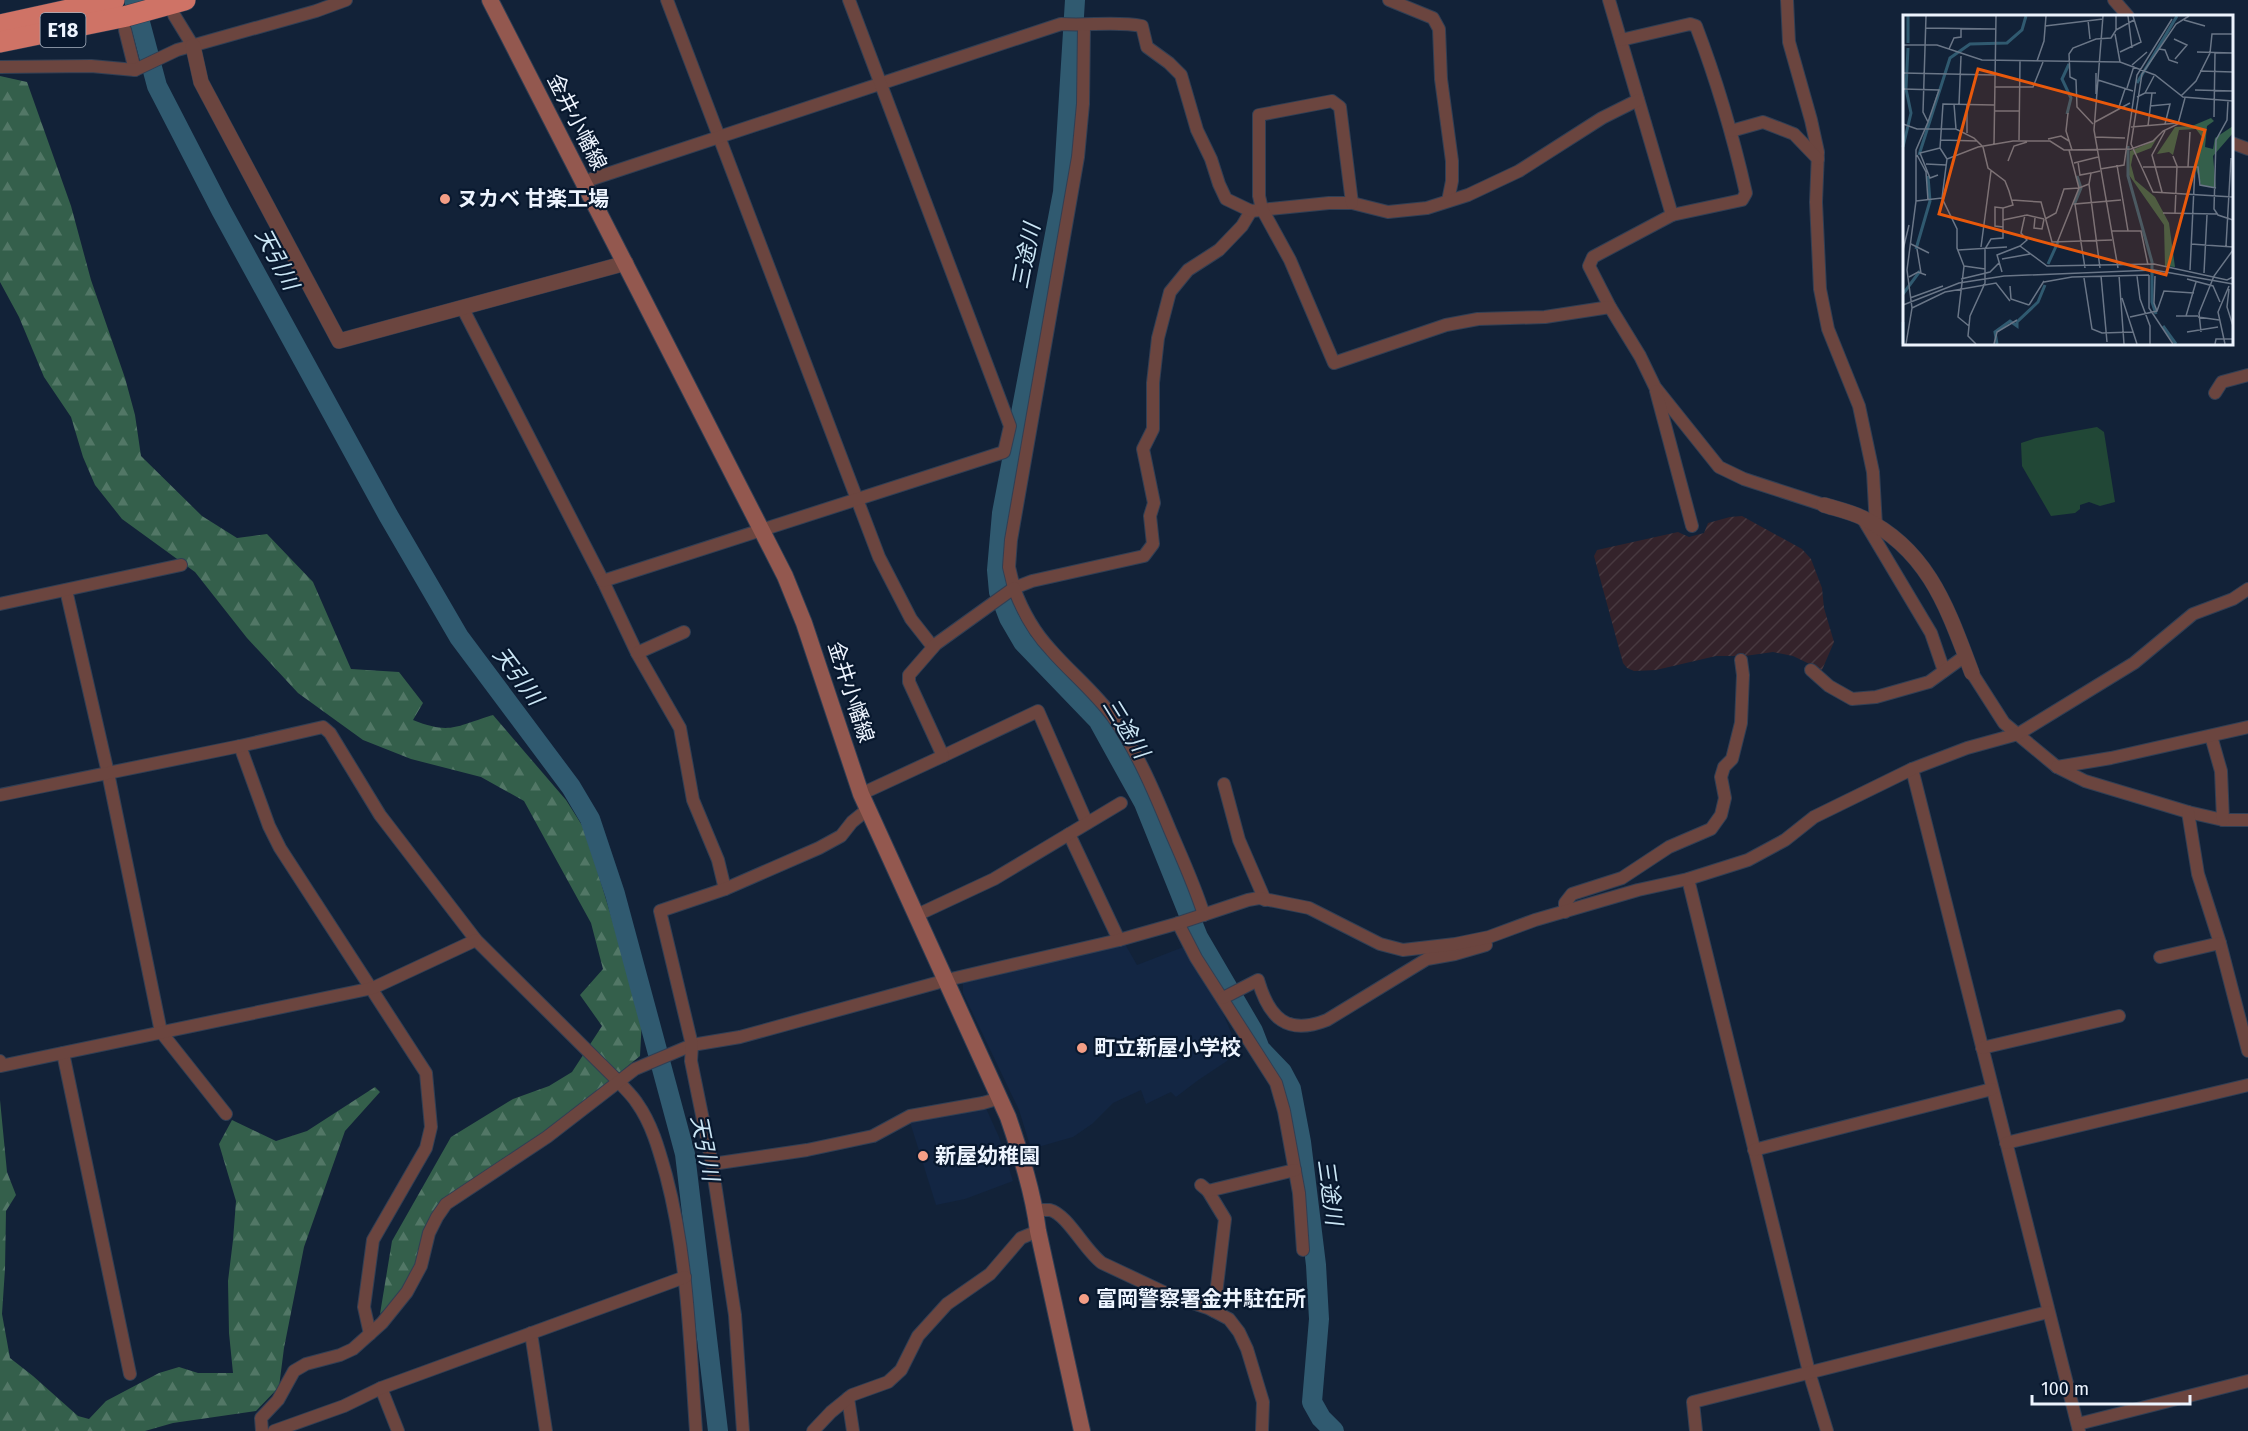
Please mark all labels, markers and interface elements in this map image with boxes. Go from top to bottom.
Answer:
road number: E18 [40,13,86,47]
inset map [1903,15,2233,345]
street label: 金井小幡線 [542,69,612,175]
place label: ヌカベ 甘楽工場 [457,186,609,212]
marker: ヌカベ 甘楽工場 [438,192,452,206]
water label: 三途川 [1006,219,1046,291]
water label: 天引川 [250,224,305,296]
street label: 金井小幡線 [822,638,880,746]
water label: 天引川 [487,642,550,712]
water label: 三途川 [1097,693,1156,765]
place label: 町立新屋小学校 [1094,1035,1241,1061]
marker: 町立新屋小学校 [1075,1041,1089,1055]
water label: 天引川 [685,1113,725,1185]
place label: 新屋幼稚園 [935,1143,1040,1169]
marker: 新屋幼稚園 [916,1149,930,1163]
water label: 三途川 [1312,1157,1348,1229]
place label: 富岡警察署金井駐在所 [1096,1286,1306,1312]
marker: 富岡警察署金井駐在所 [1077,1292,1091,1306]
scale bar [2032,1368,2190,1406]
text: 100 m [2041,1378,2089,1400]

